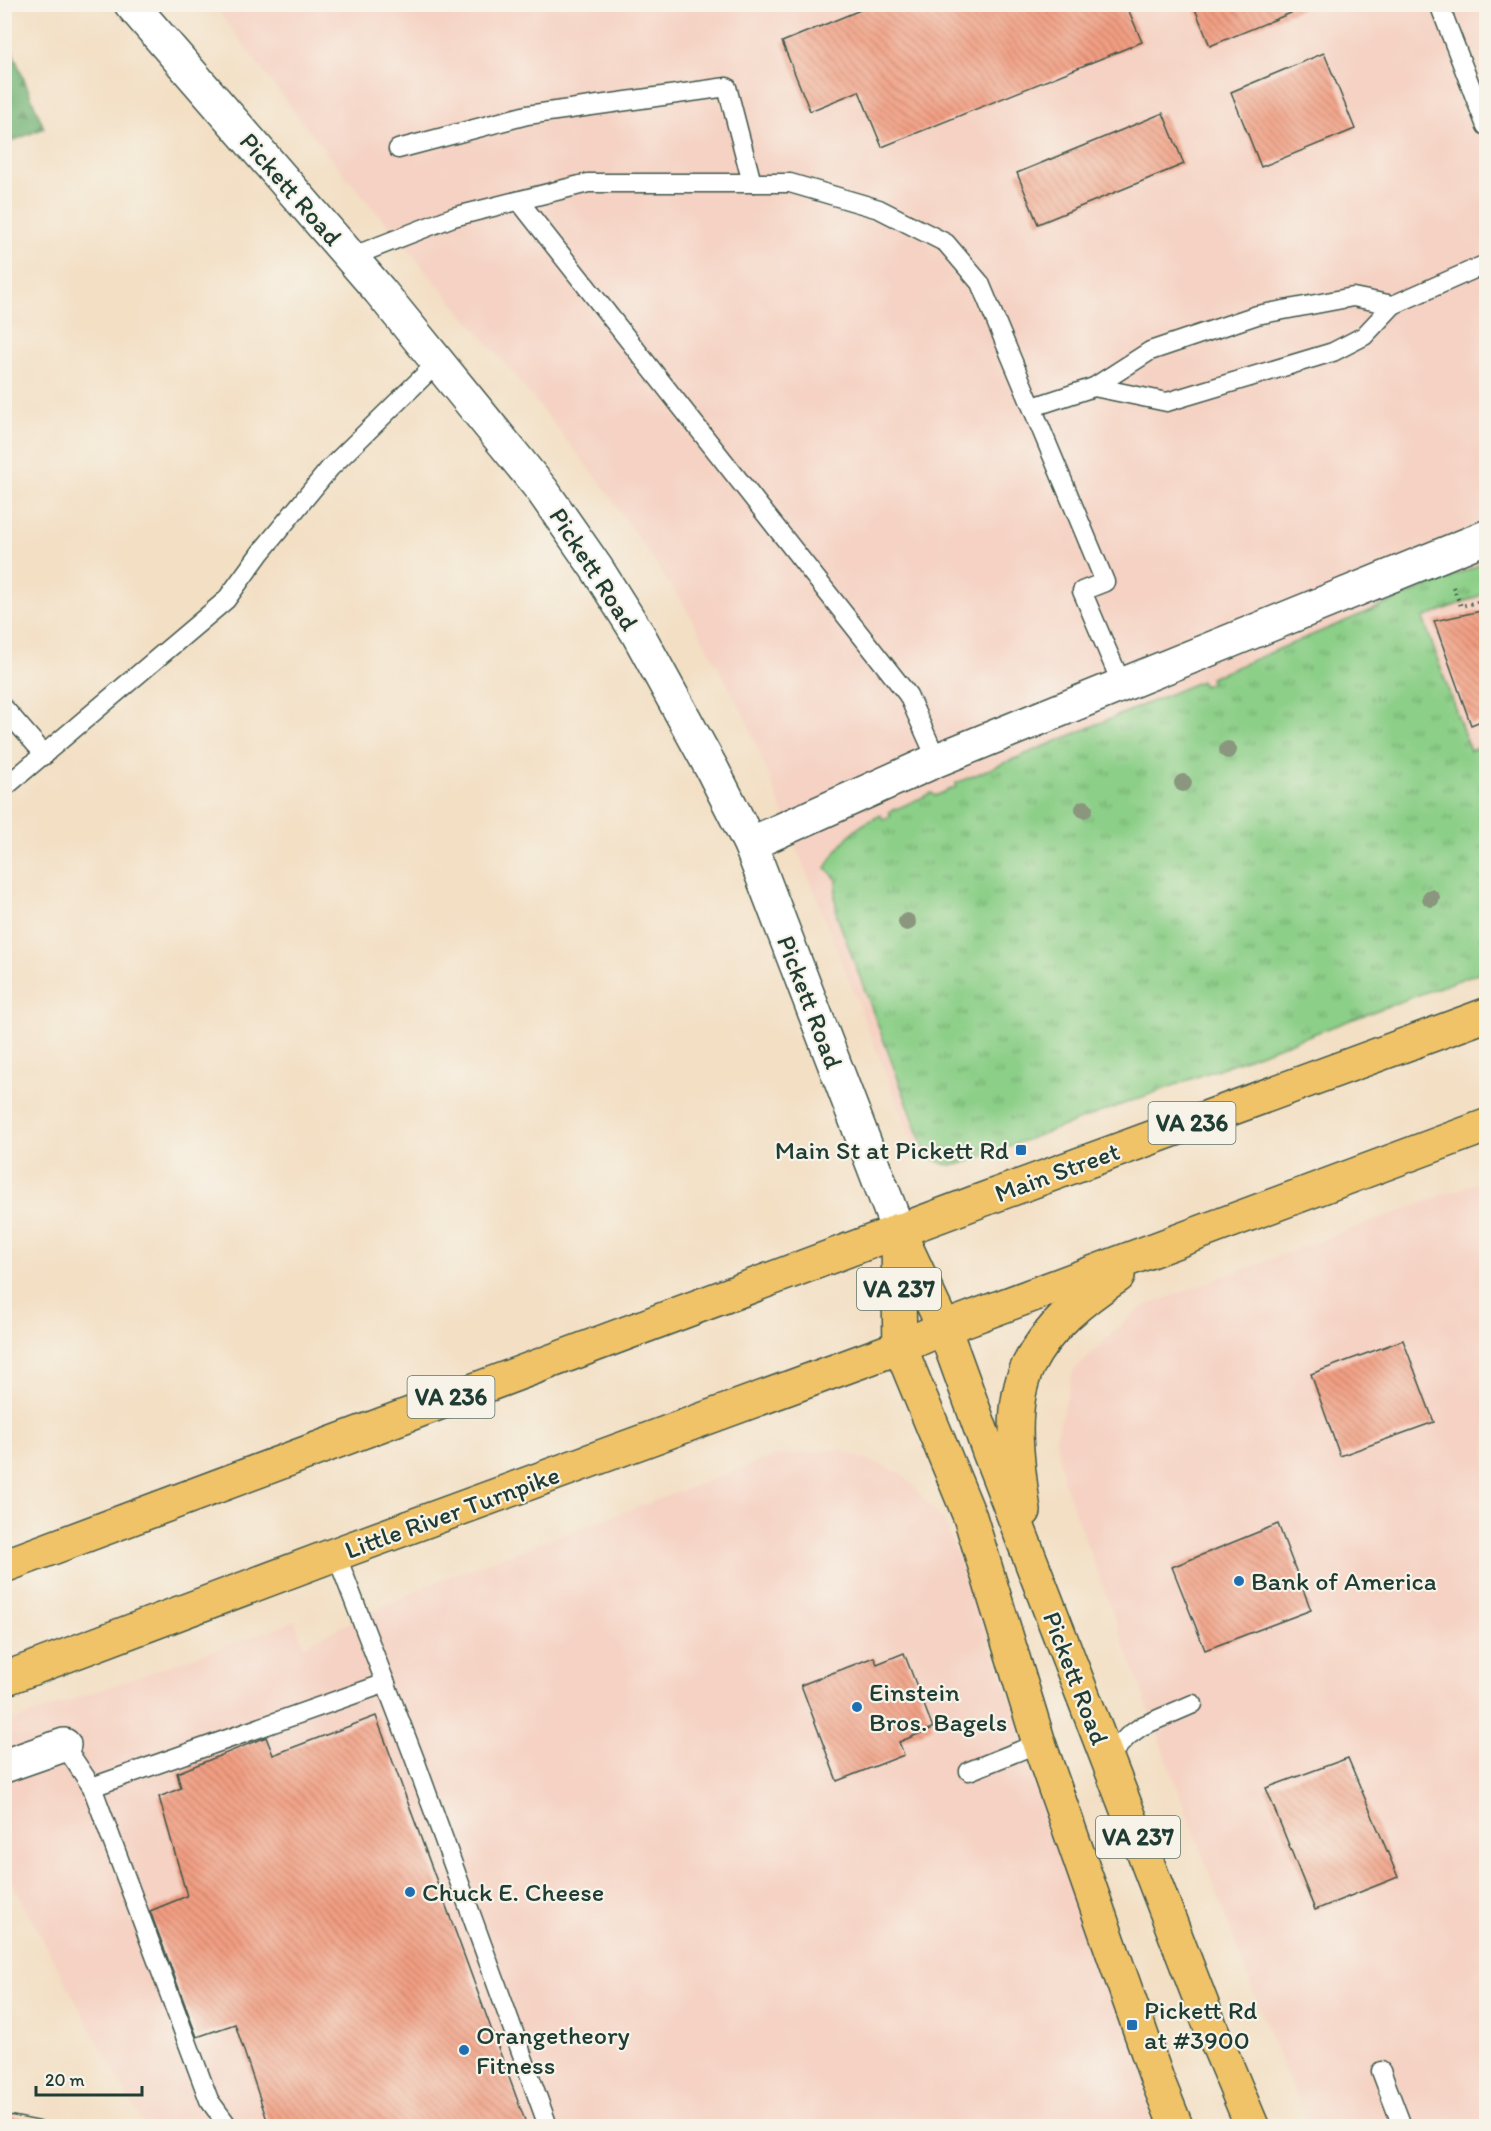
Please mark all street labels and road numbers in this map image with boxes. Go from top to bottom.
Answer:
street label: Pickett Road [233,125,350,253]
street label: Pickett Road [542,501,646,637]
street label: Pickett Road [770,931,850,1074]
road number: VA 236 [1148,1102,1236,1144]
street label: Main Street [990,1135,1124,1209]
road number: VA 237 [857,1268,941,1310]
road number: VA 236 [408,1376,494,1418]
street label: Little River Turnpike [340,1458,564,1566]
street label: Pickett Road [1036,1607,1116,1750]
road number: VA 237 [1096,1816,1180,1858]

